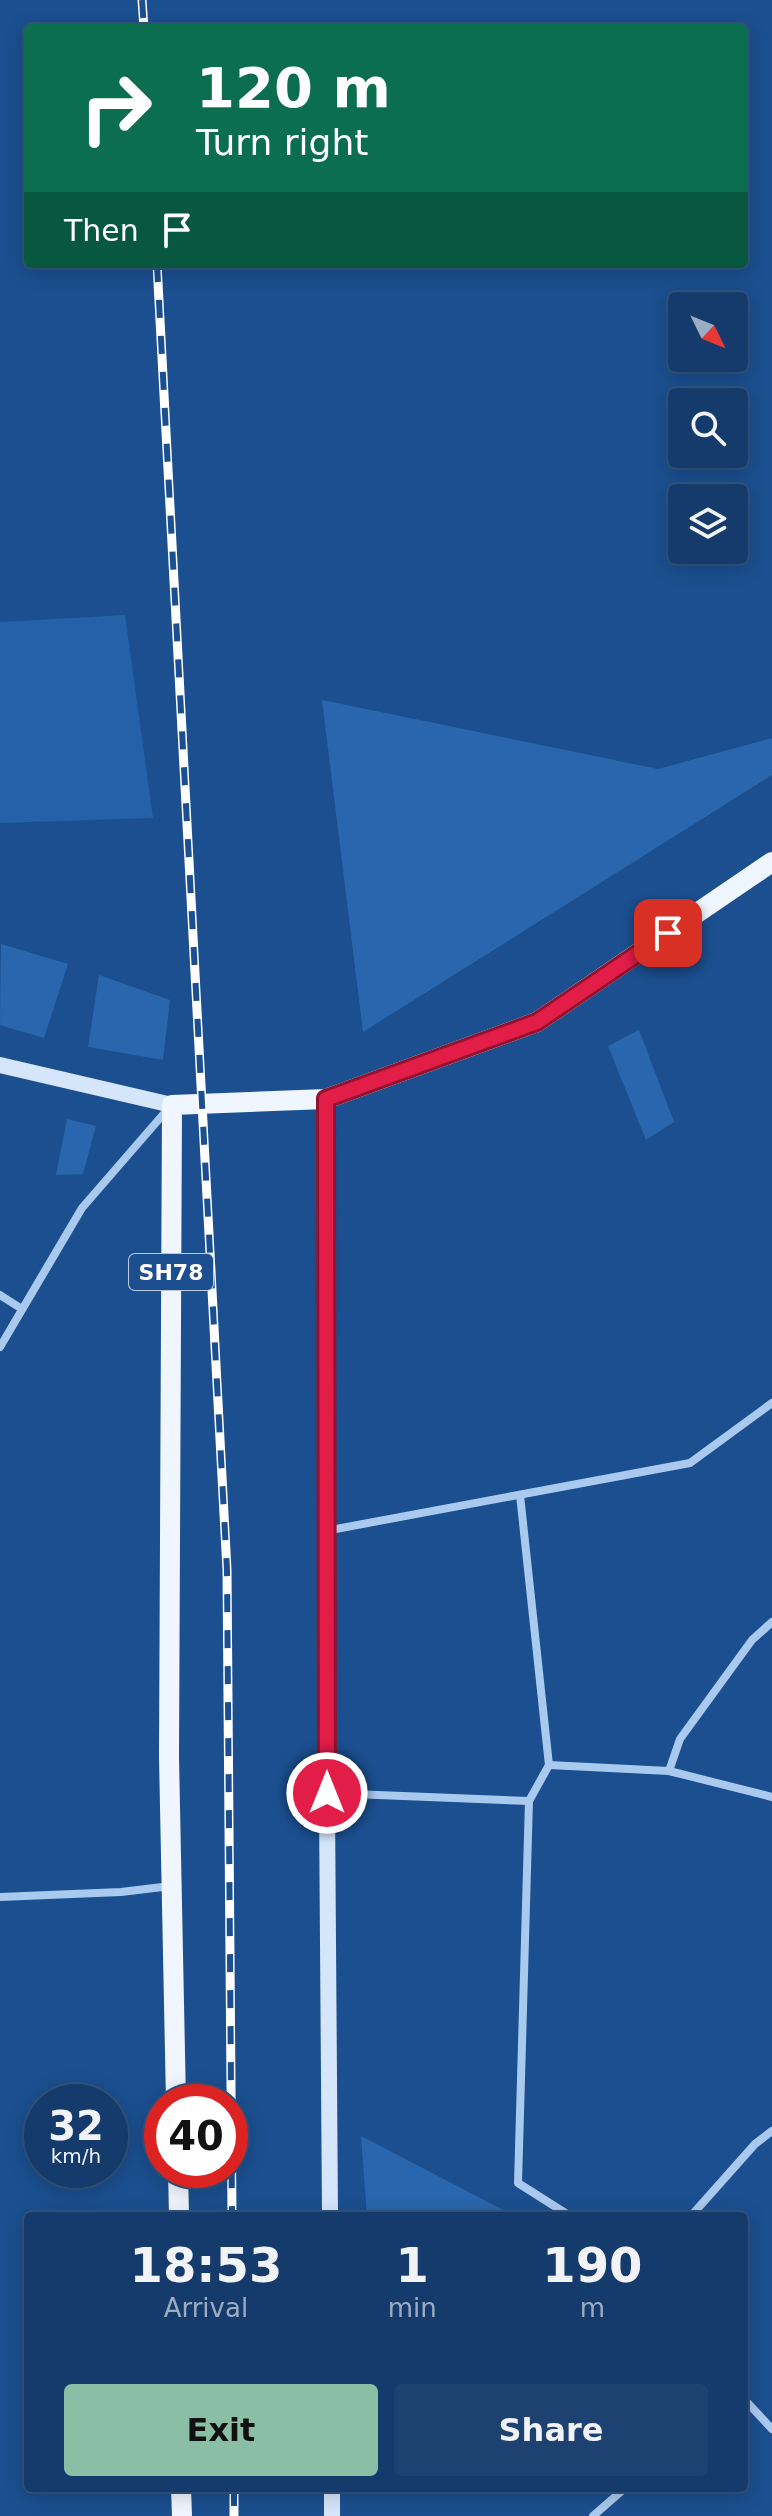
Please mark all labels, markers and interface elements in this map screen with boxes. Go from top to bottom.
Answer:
text: 120 m [196,55,391,120]
icon: right [64,56,168,160]
text: Turn right [196,122,368,163]
icon: arrive [155,208,199,252]
text: Then [64,213,139,248]
north arrow [668,292,748,372]
map controls [668,292,748,564]
button: search [668,388,748,468]
button: layers [668,484,748,564]
pin [634,899,702,967]
icon: arrive [646,911,690,955]
road number: SH78 [129,1254,213,1290]
position arrow [285,1751,369,1835]
speed limit sign: 40 [144,2084,248,2188]
text: 32 [48,2103,104,2149]
text: km/h [51,2144,101,2168]
text: 18:53 [129,2237,282,2293]
text: 1 [396,2237,429,2293]
text: 190 [542,2237,642,2293]
text: Arrival [164,2293,248,2323]
text: min [388,2293,437,2323]
text: m [580,2293,605,2323]
button: Exit [64,2384,378,2476]
button: Share [394,2384,708,2476]

